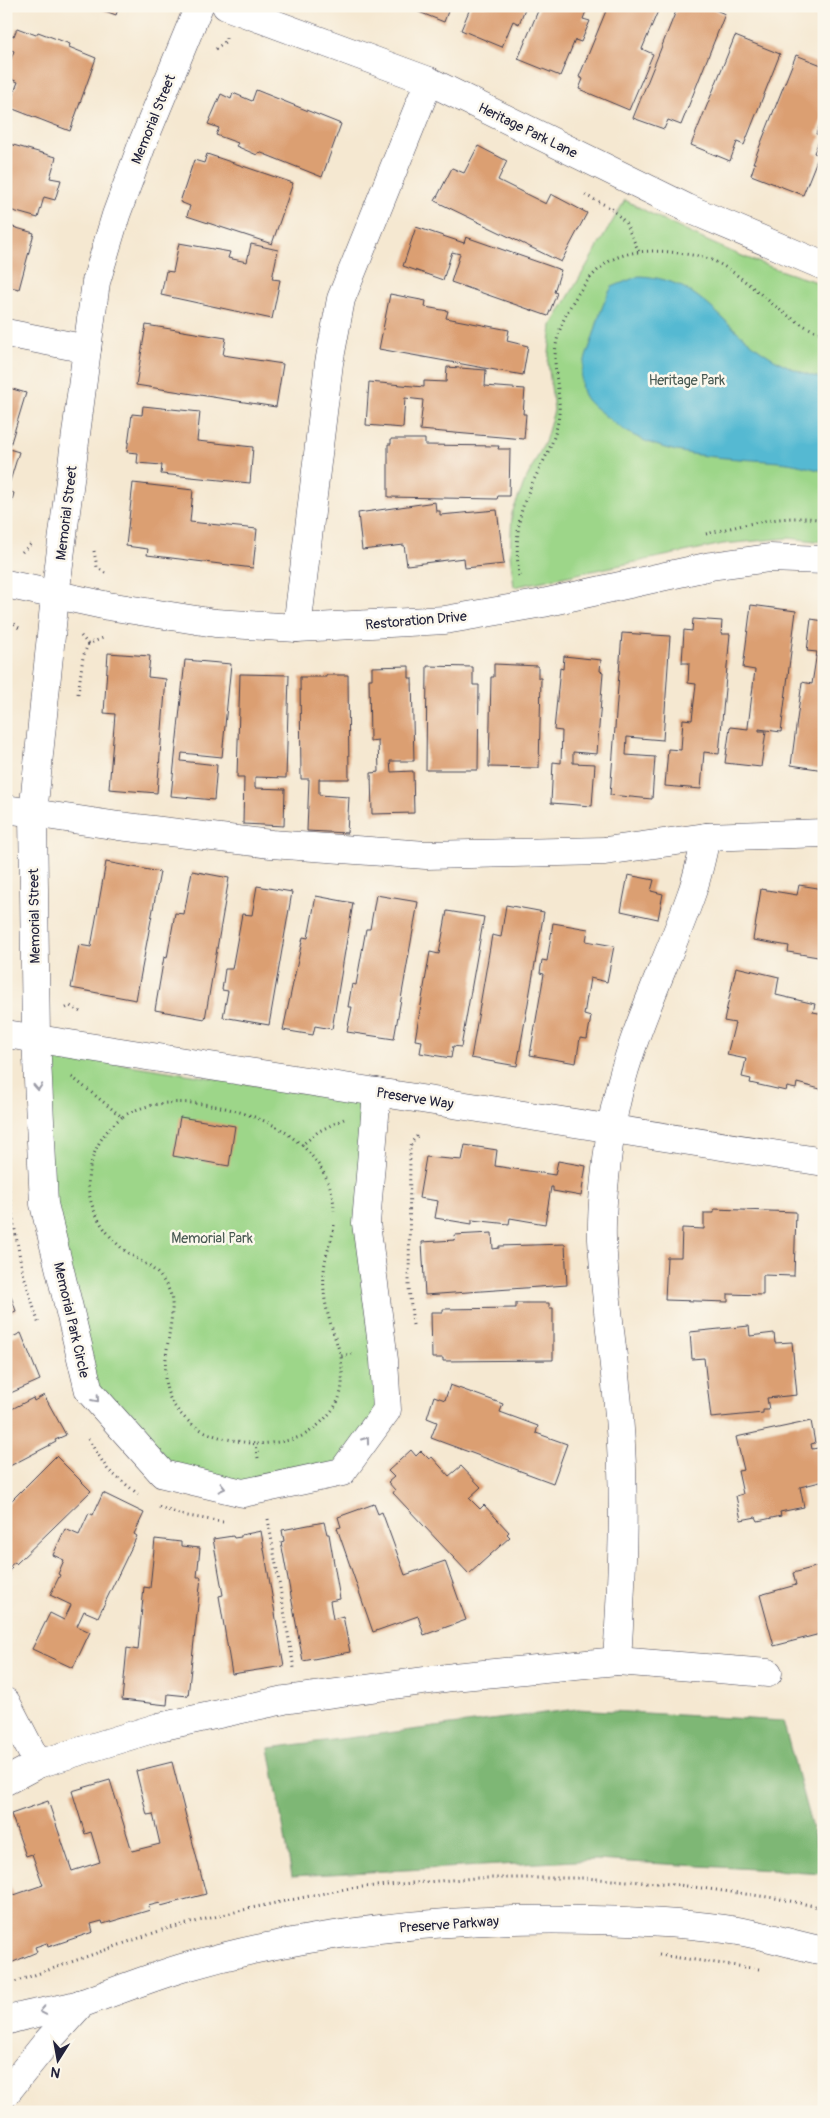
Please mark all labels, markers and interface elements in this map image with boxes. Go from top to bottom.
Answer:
street label: Memorial Street [128,72,179,166]
street label: Heritage Park Lane [475,99,580,162]
park label: Heritage Park [649,372,725,389]
street label: Memorial Street [52,464,81,561]
street label: Restoration Drive [365,608,468,633]
street label: Memorial Street [25,868,44,964]
one-way arrow [33,1083,44,1091]
street label: Preserve Way [375,1084,455,1113]
park label: Memorial Park [171,1230,253,1247]
street label: Memorial Park Circle [50,1261,93,1380]
one-way arrow [90,1393,99,1402]
one-way arrow [360,1437,368,1446]
one-way arrow [218,1482,227,1493]
street label: Preserve Parkway [399,1913,499,1936]
one-way arrow [39,2005,48,2015]
north arrow [32,2036,82,2086]
text: N [49,2063,62,2082]

